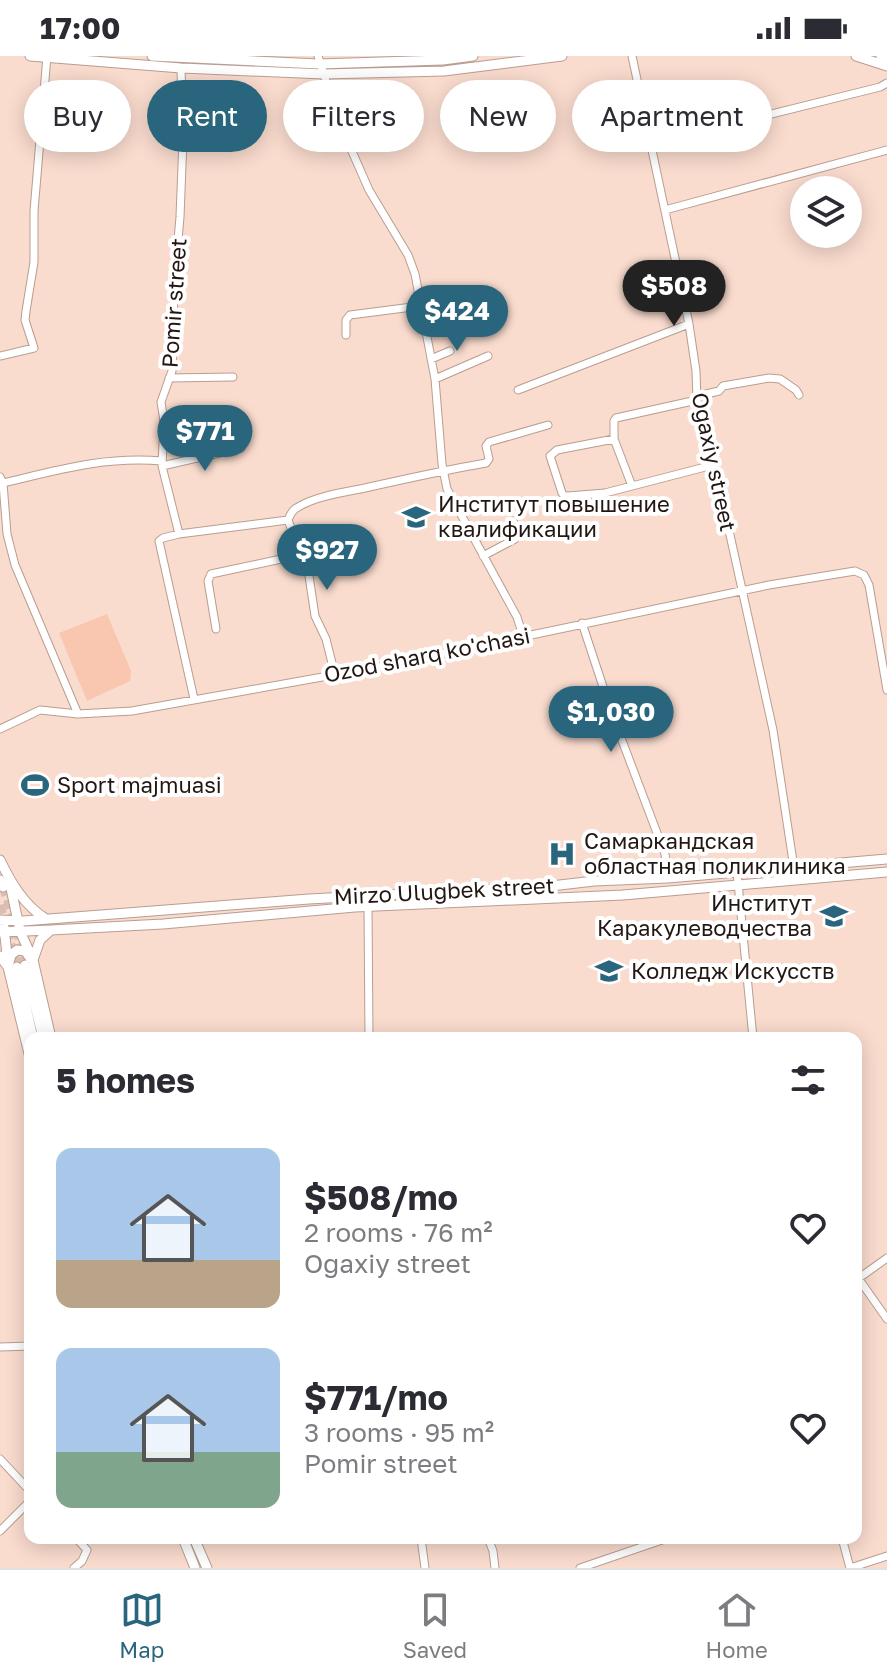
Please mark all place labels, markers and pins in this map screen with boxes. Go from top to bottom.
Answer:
pin: $508 [627,260,721,328]
pin: $424 [410,285,504,353]
pin: $771 [158,405,252,473]
place label: Институт повышение квалификации [438,490,670,542]
school or university icon: Институт повышение квалификации [401,502,431,532]
pin: $927 [280,524,374,592]
pin: $1,030 [546,686,676,754]
sports icon: Sport majmuasi [20,770,50,800]
place label: Sport majmuasi [57,771,222,798]
place label: Самаркандская областная поликлиника [584,827,846,879]
hospital icon: Самаркандская областная поликлиника [547,839,577,869]
place label: Институт Каракулеводчества [597,889,812,941]
school or university icon: Институт Каракулеводчества [819,901,849,931]
school or university icon: Колледж Искусств [594,956,624,986]
place label: Колледж Искусств [631,957,835,984]

